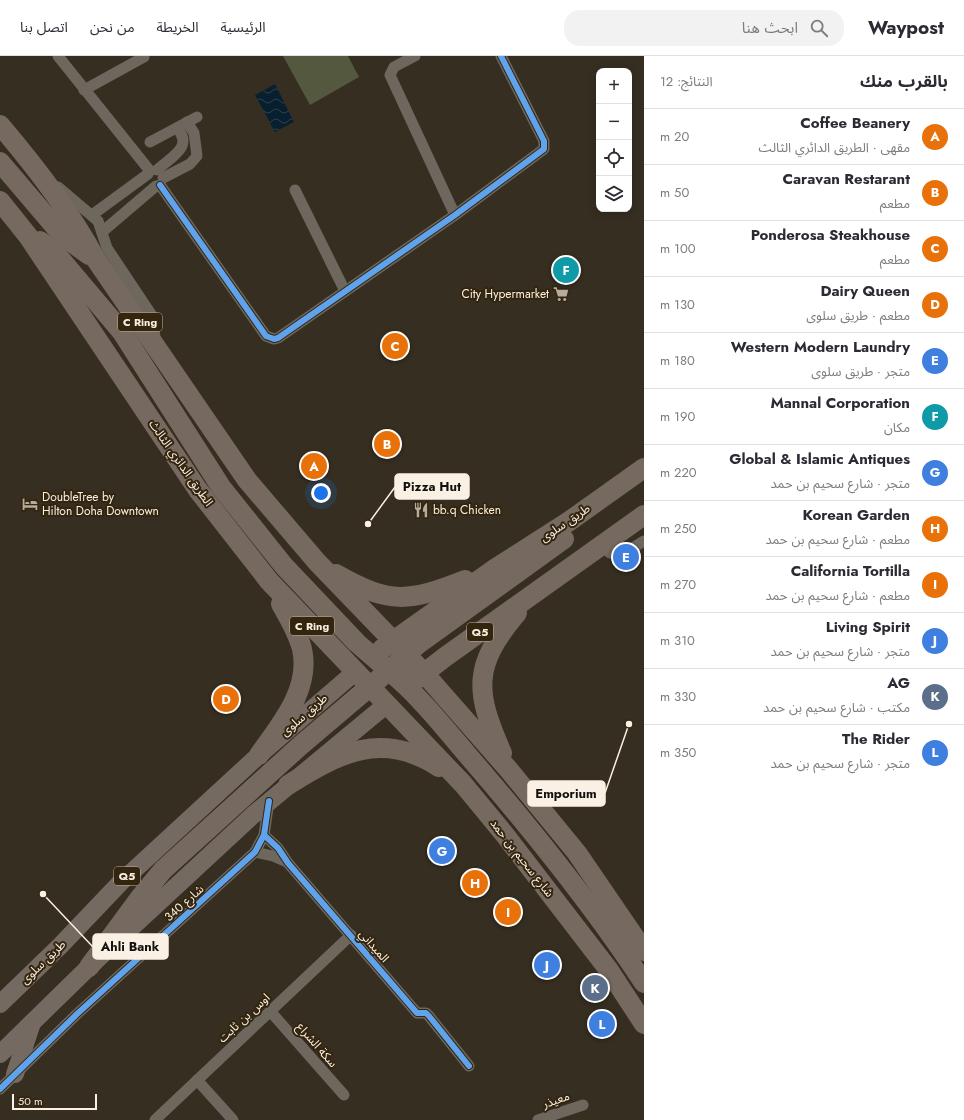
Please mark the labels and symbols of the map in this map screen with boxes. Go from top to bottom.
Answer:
pin: F [553,255,579,285]
place label: City Hypermarket [461,285,549,303]
supermarket icon: City Hypermarket [552,285,570,303]
road number: C Ring [118,313,162,331]
pin: C [382,331,408,361]
street label: الطريق الدائري الثالث [144,416,218,510]
pin: B [374,429,400,459]
pin: A [301,451,327,481]
callout: Pizza Hut [395,474,469,499]
text: Pizza Hut [403,477,462,496]
your location [311,483,331,503]
place label: DoubleTree by Hilton Doha Downtown [42,488,159,520]
hotel icon: DoubleTree by Hilton Doha Downtown [21,495,39,513]
street label: طريق سلوى [536,500,594,546]
restaurant icon: bb.q Chicken [412,501,430,519]
place label: bb.q Chicken [433,501,501,519]
pin: E [613,542,639,572]
road number: C Ring [290,617,334,635]
road number: Q5 [467,623,493,641]
pin: D [213,684,239,714]
street label: طريق سلوى [277,689,331,741]
callout: Emporium [528,781,605,806]
text: Emporium [535,784,597,803]
street label: شارع سحيم بن حمد [486,815,558,901]
pin: G [429,836,455,866]
road number: Q5 [114,867,140,885]
pin: H [462,868,488,898]
street label: شارع 340 [160,880,208,926]
pin: I [495,897,521,927]
street label: الميداني [354,925,394,967]
callout: Ahli Bank [93,934,168,959]
street label: طريق سلوى [16,936,70,988]
text: Ahli Bank [100,937,160,956]
pin: J [534,950,560,980]
pin: K [582,973,608,1003]
street label: اوس بن ثابت [214,989,274,1047]
pin: L [589,1009,615,1039]
street label: سكة الشراع [292,1019,342,1071]
street label: معيذر [539,1087,572,1113]
scale bar [12,1092,97,1111]

